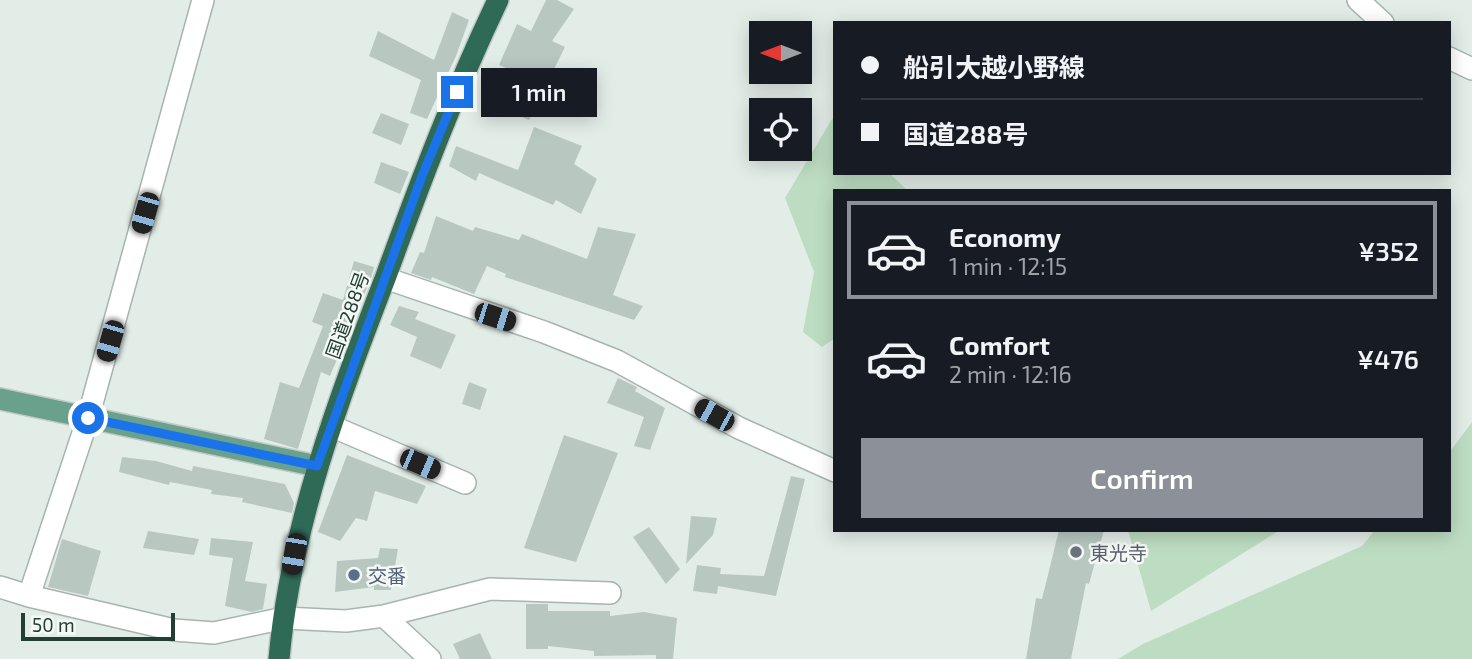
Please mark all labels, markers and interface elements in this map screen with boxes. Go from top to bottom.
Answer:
north arrow [749,21,812,84]
map controls [749,21,812,161]
text: 船引大越小野線 [903,51,1085,82]
callout: 1 min [482,68,597,116]
route end [441,76,473,108]
text: 1 min [512,78,566,106]
button: locate [749,98,812,161]
text: 国道288号 [903,118,1029,149]
car [130,190,161,236]
icon: car [865,219,928,282]
text: Economy [949,221,1061,252]
text: ¥352 [1359,235,1419,266]
text: 1 min · 12:15 [949,252,1067,280]
street label: 国道288号 [321,268,373,362]
car [472,301,519,333]
car [95,318,126,364]
icon: car [865,327,928,390]
text: Comfort [949,329,1050,360]
text: ¥476 [1357,343,1419,374]
text: 2 min · 12:16 [949,360,1072,388]
car [691,396,738,434]
route start [72,402,104,434]
button: Confirm [861,438,1423,518]
car [397,446,444,482]
car [281,531,308,577]
place label: 東光寺 [1090,541,1147,564]
marker: 東光寺 [1068,544,1084,560]
place label: 交番 [368,564,406,587]
marker: 交番 [346,567,362,583]
scale bar [21,610,175,642]
text: 50 m [32,613,75,636]

